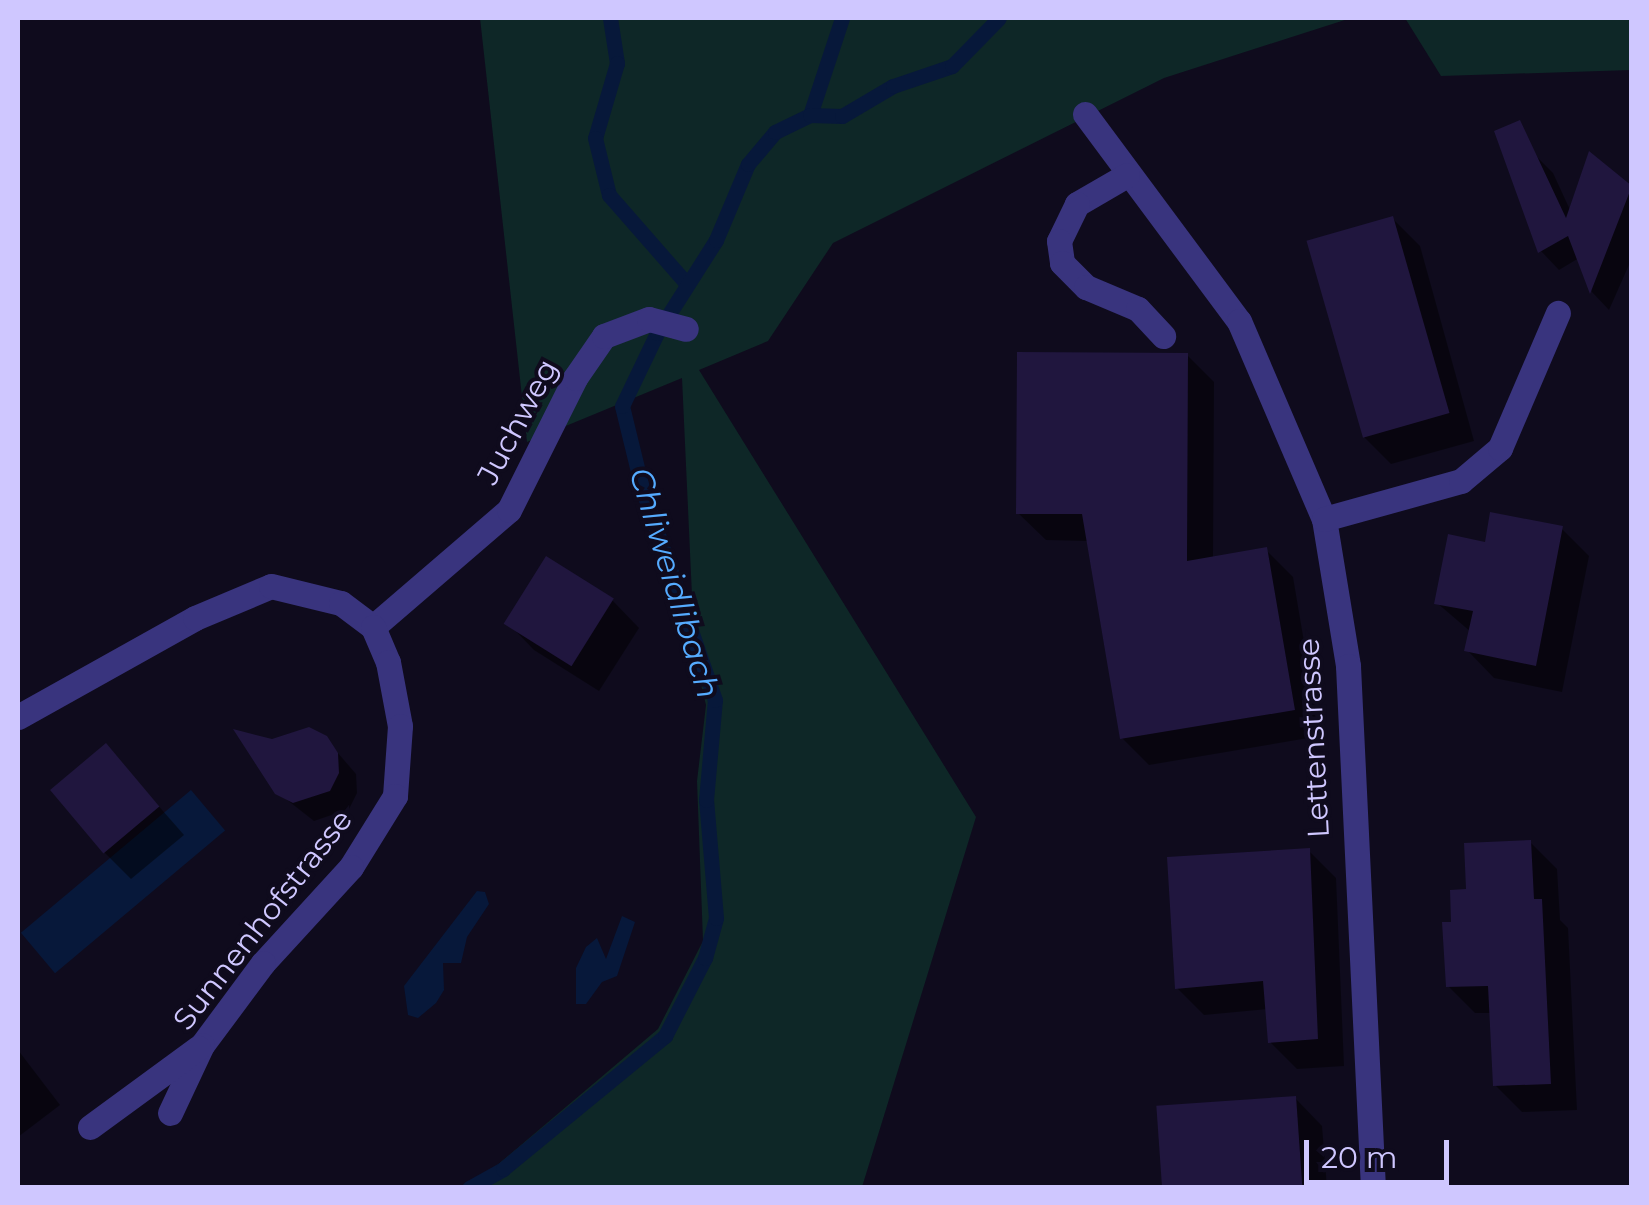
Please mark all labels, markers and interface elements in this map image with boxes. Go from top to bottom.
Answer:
street label: Juchweg [470,353,566,491]
water label: Chliweidlibach [621,463,727,703]
street label: Lettenstrasse [1291,637,1337,839]
street label: Sunnenhofstrasse [166,803,360,1037]
scale bar [1309,1120,1454,1182]
text: 20 m [1321,1139,1398,1176]

